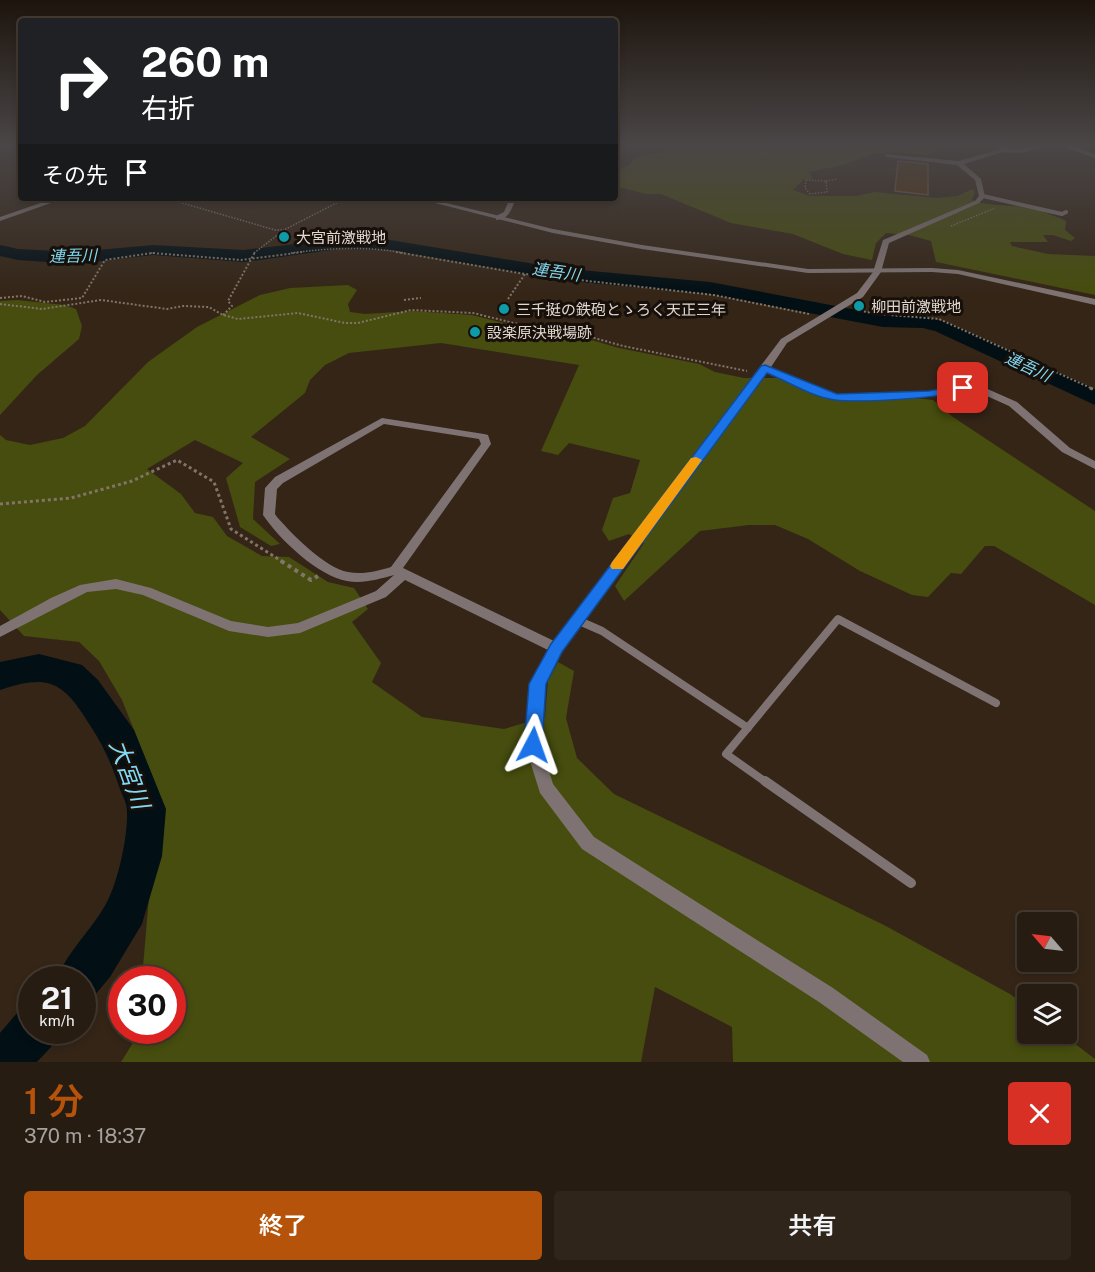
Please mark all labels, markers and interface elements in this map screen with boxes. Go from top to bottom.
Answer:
text: 260 m [141,37,269,86]
icon: right [42,42,120,120]
text: 右折 [141,92,195,124]
icon: arrive [120,156,153,189]
text: その先 [42,162,108,188]
place label: 大宮前激戦地 [296,229,386,246]
marker: 大宮前激戦地 [277,230,291,244]
water label: 連吾川 [49,246,99,266]
water label: 連吾川 [531,259,583,285]
place label: 柳田前激戦地 [871,298,961,315]
marker: 柳田前激戦地 [852,299,866,313]
place label: 三千挺の鉄砲とゝろく天正三年 [516,301,726,318]
marker: 三千挺の鉄砲とゝろく天正三年 [497,302,511,316]
place label: 設楽原決戦場跡 [487,324,592,341]
marker: 設楽原決戦場跡 [468,325,482,339]
water label: 連吾川 [1002,348,1056,387]
pin [937,362,988,413]
icon: arrive [946,371,979,404]
position arrow [501,713,565,777]
water label: 大宮川 [105,735,156,815]
north arrow [1017,912,1077,972]
map controls [1017,912,1077,1044]
speed limit sign: 30 [108,966,186,1044]
text: 21 [41,980,73,1016]
button: layers [1017,984,1077,1044]
text: km/h [39,1012,75,1029]
text: 1 分 [24,1080,83,1122]
button: close [1008,1082,1071,1145]
text: 370 m · 18:37 [24,1124,146,1148]
button: 終了 [24,1191,542,1260]
button: 共有 [554,1191,1071,1260]

